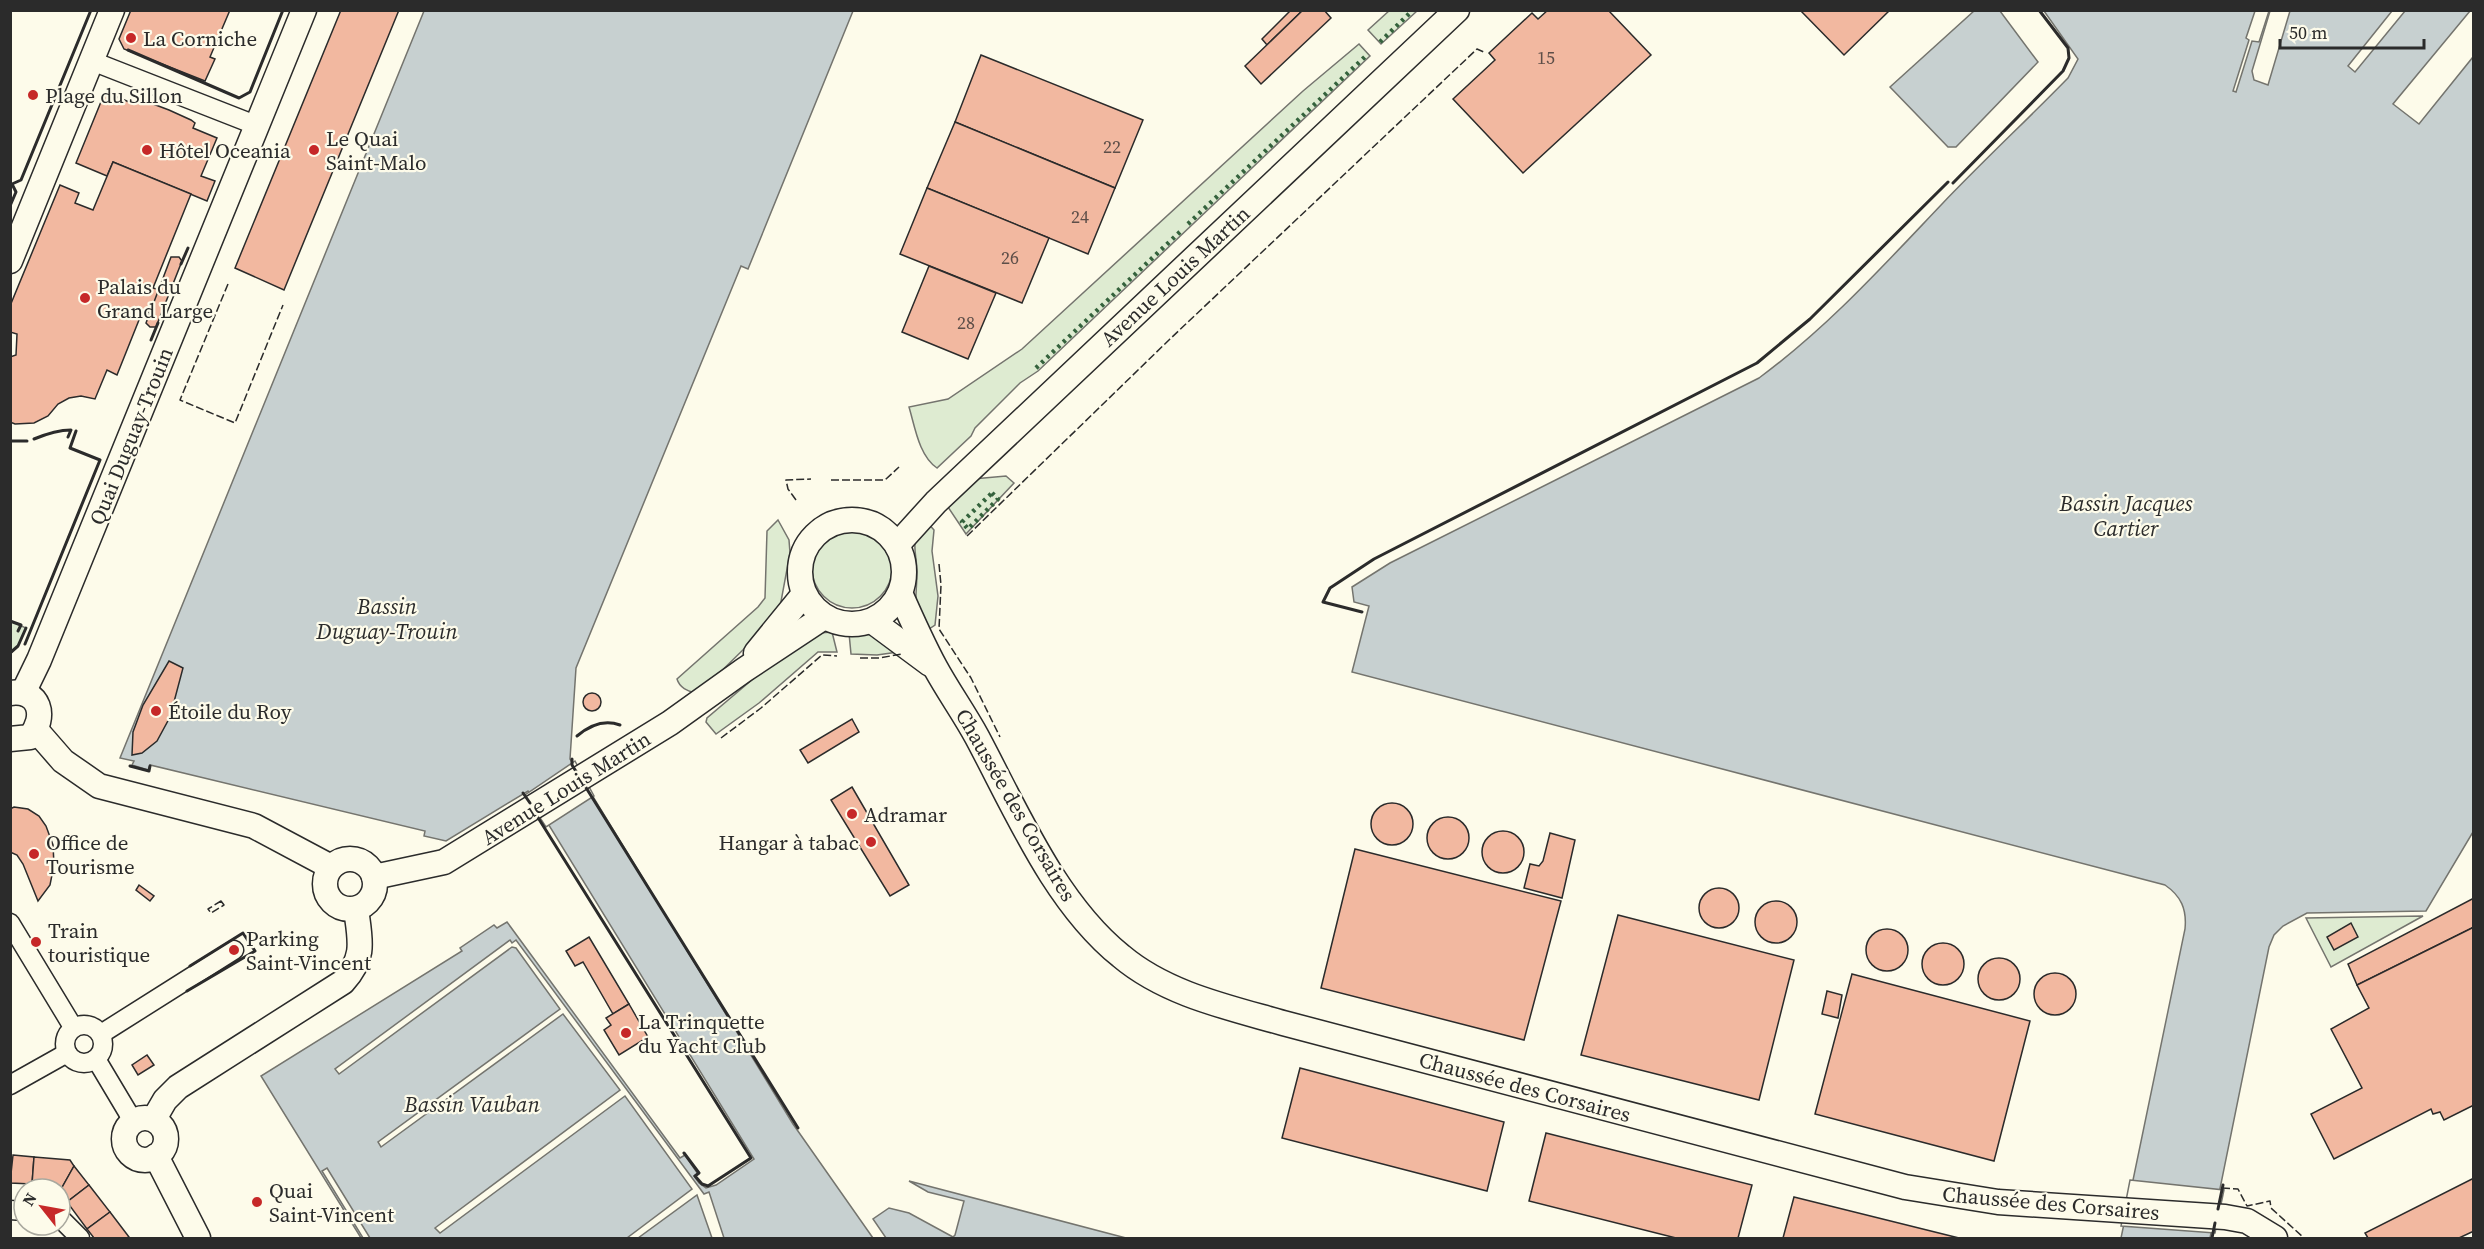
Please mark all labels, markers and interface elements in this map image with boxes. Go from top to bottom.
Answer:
scale bar [2280,12,2424,50]
text: 50 m [2289,20,2327,45]
place label: La Corniche [143,24,257,53]
marker: La Corniche [124,31,138,45]
house number: 15 [1537,45,1555,70]
place label: Plage du Sillon [45,81,183,110]
marker: Plage du Sillon [26,88,40,102]
place label: Le Quai Saint-Malo [326,124,427,177]
house number: 22 [1103,134,1121,159]
place label: Hôtel Oceania [159,136,291,165]
marker: Hôtel Oceania [140,143,154,157]
marker: Le Quai Saint-Malo [307,143,321,157]
street label: Avenue Louis Martin [1094,199,1256,353]
house number: 24 [1071,204,1089,229]
house number: 26 [1001,245,1019,270]
place label: Palais du Grand Large [97,272,213,325]
marker: Palais du Grand Large [78,291,92,305]
house number: 28 [957,310,975,335]
street label: Quai Duguay-Trouin [82,343,180,529]
water label: Bassin Jacques Cartier [2059,488,2193,543]
water label: Bassin Duguay-Trouin [315,591,458,646]
place label: Étoile du Roy [168,697,292,726]
street label: Chaussée des Corsaires [949,703,1083,907]
marker: Étoile du Roy [149,704,163,718]
street label: Avenue Louis Martin [476,724,656,852]
place label: Adramar [864,800,947,829]
marker: Adramar [845,807,859,821]
place label: Office de Tourisme [46,828,135,881]
place label: Hangar à tabac [719,828,859,857]
marker: Hangar à tabac [864,835,878,849]
marker: Office de Tourisme [27,847,41,861]
place label: Train touristique [48,916,150,969]
place label: Parking Saint-Vincent [246,924,371,977]
marker: Train touristique [29,935,43,949]
marker: Parking Saint-Vincent [227,943,241,957]
place label: La Trinquette du Yacht Club [638,1007,766,1060]
marker: La Trinquette du Yacht Club [619,1026,633,1040]
street label: Chaussée des Corsaires [1416,1045,1634,1129]
water label: Bassin Vauban [403,1089,540,1119]
place label: Quai Saint-Vincent [269,1176,394,1229]
north arrow [12,1177,72,1237]
street label: Chaussée des Corsaires [1941,1179,2161,1227]
text: N [17,1188,42,1210]
marker: Quai Saint-Vincent [250,1195,264,1209]

